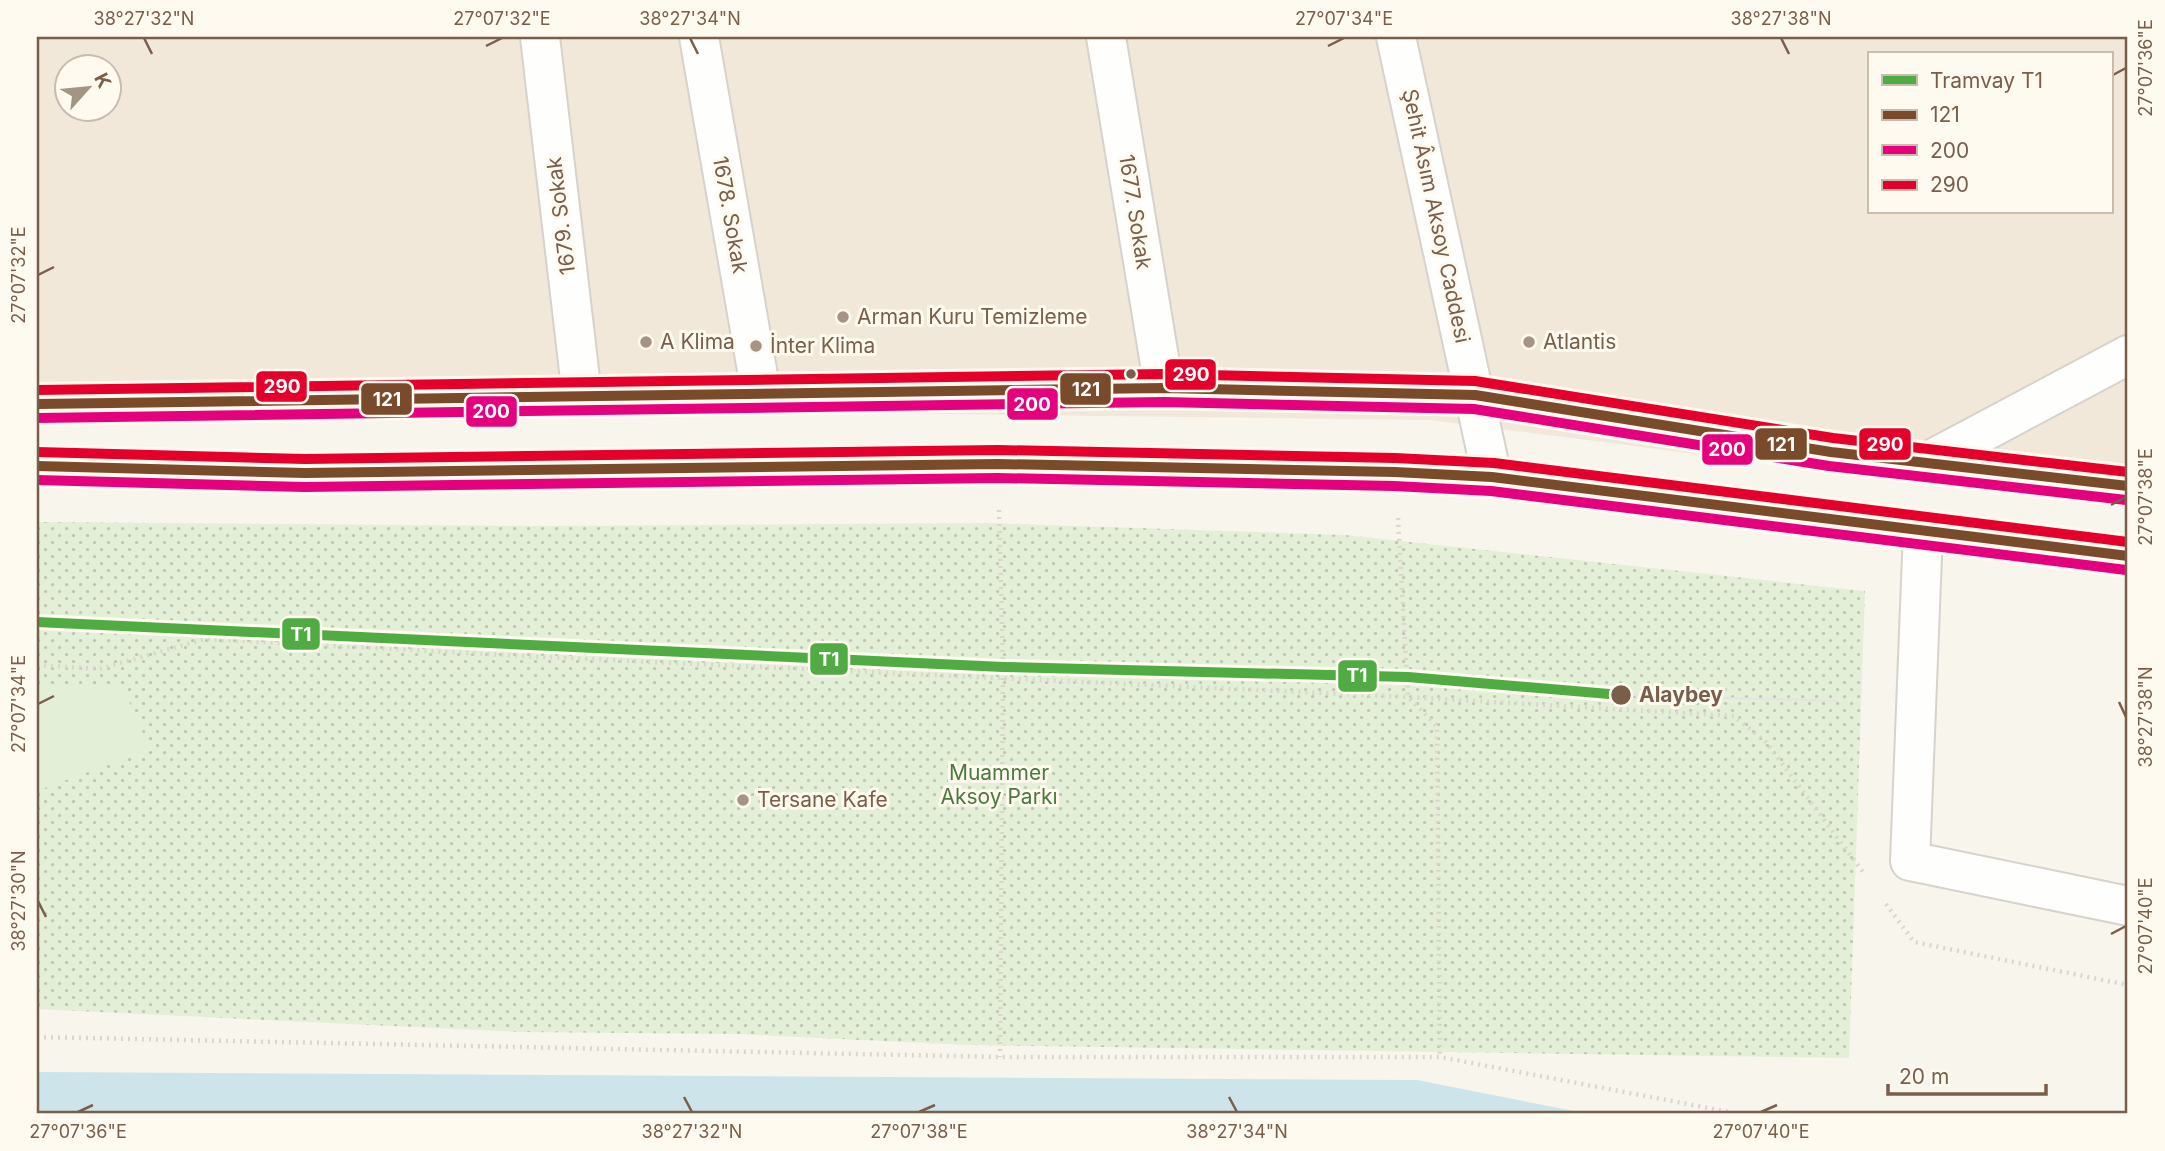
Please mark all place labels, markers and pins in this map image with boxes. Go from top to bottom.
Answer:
place label: Arman Kuru Temizleme [857,304,1087,329]
marker: Arman Kuru Temizleme [835,309,851,325]
place label: A Klima [660,329,735,354]
place label: Atlantis [1543,329,1616,354]
place label: İnter Klima [770,332,875,358]
marker: A Klima [638,334,654,350]
marker: Atlantis [1521,334,1537,350]
marker: İnter Klima [748,338,764,354]
unlabelled marker [1124,367,1138,381]
place label: Alaybey [1639,682,1723,707]
marker: Alaybey [1609,683,1633,707]
place label: Tersane Kafe [757,787,888,812]
marker: Tersane Kafe [735,792,751,808]

